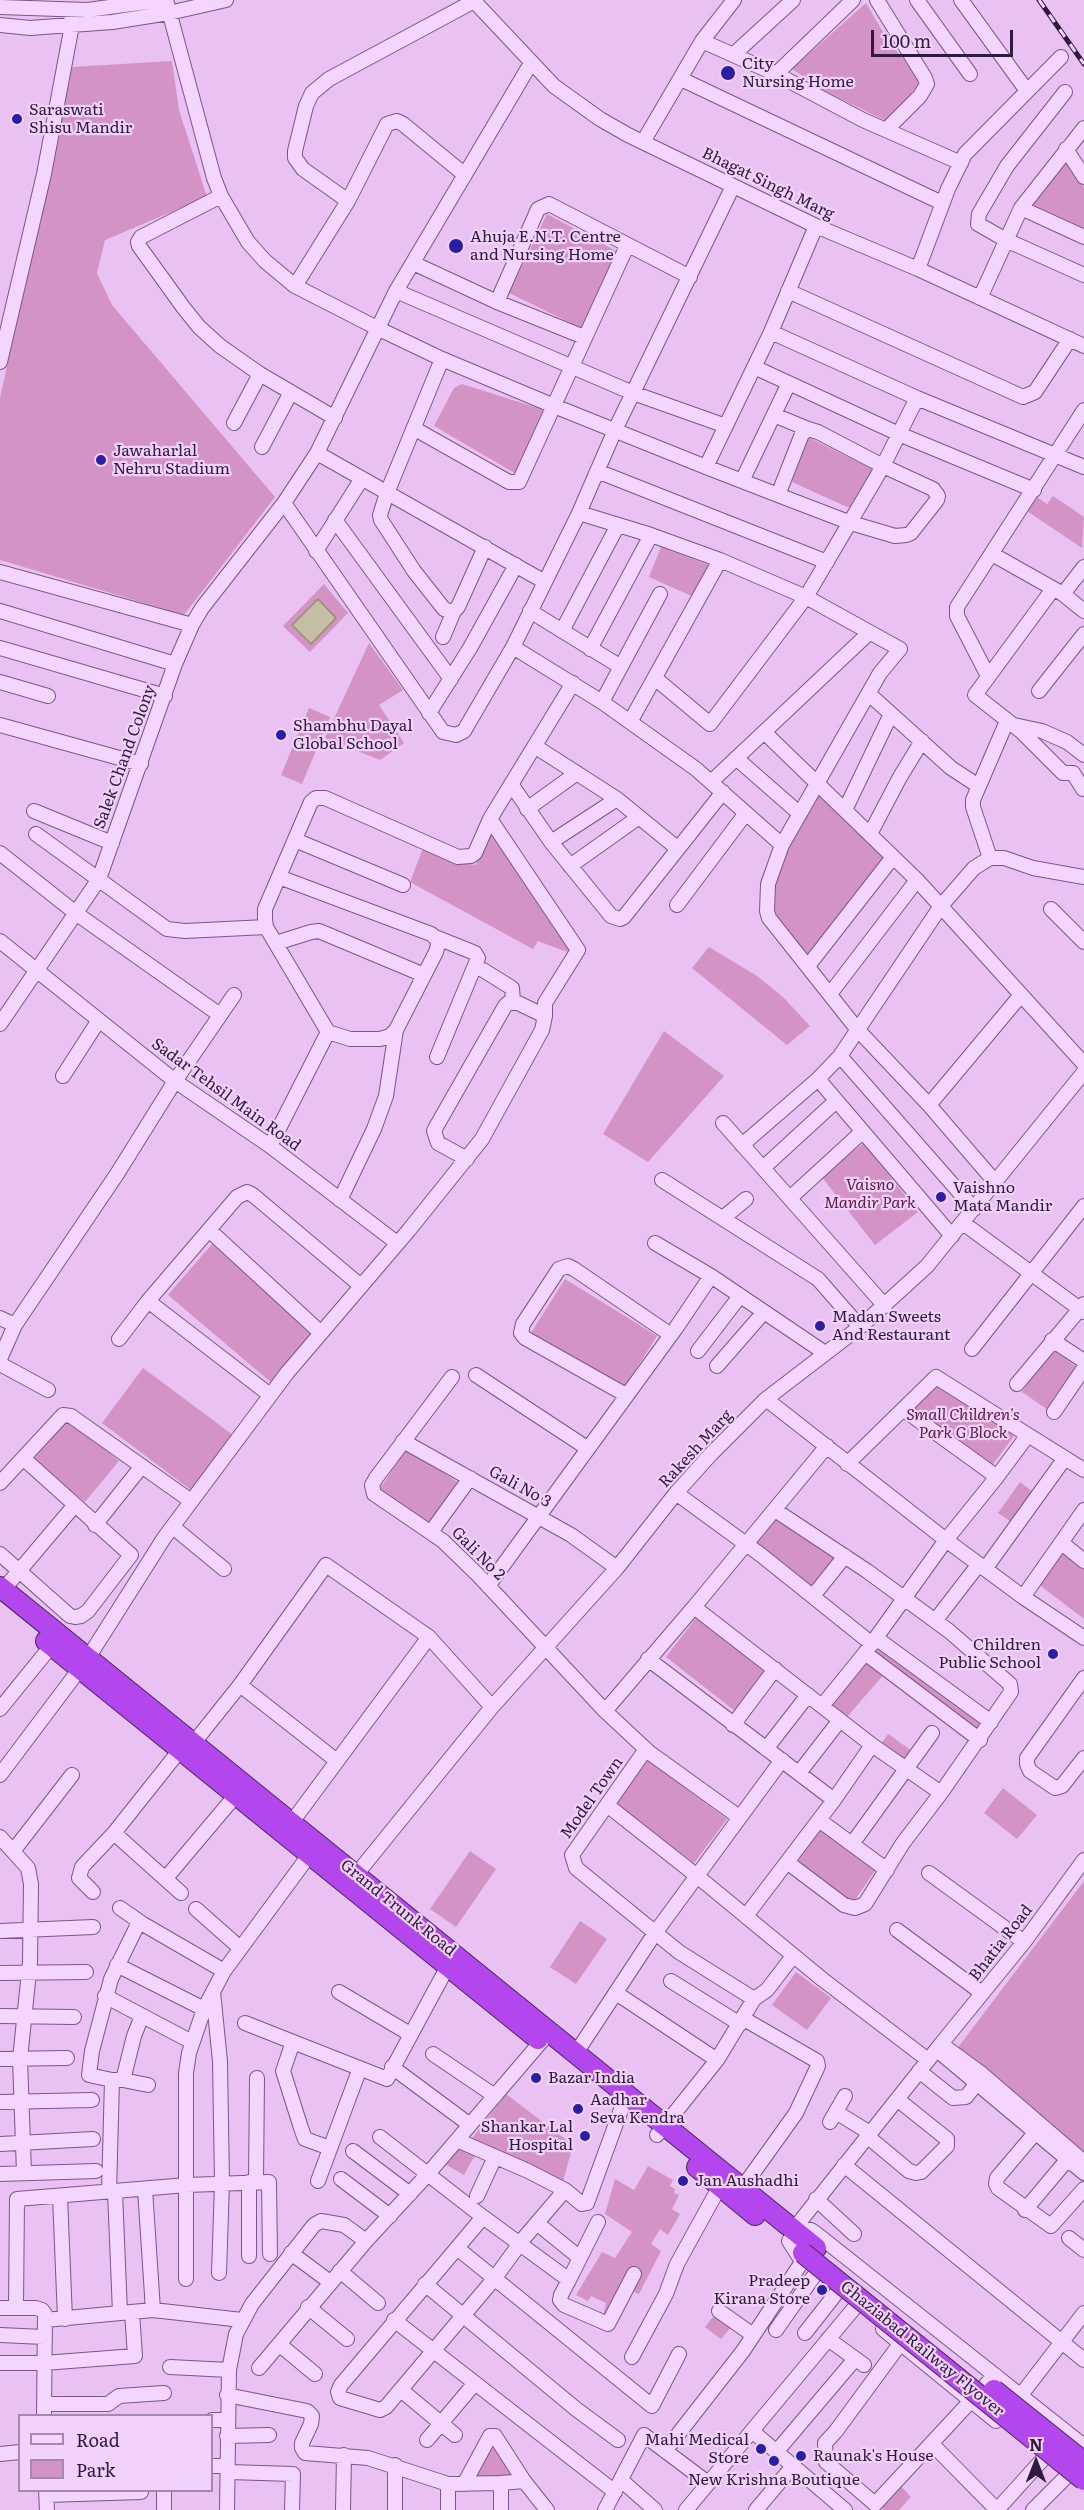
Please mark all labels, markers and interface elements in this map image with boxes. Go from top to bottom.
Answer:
scale bar [874,18,1016,56]
text: 100 m [882,27,931,54]
place label: City Nursing Home [742,54,854,92]
marker: City Nursing Home [719,64,737,82]
place label: Saraswati Shisu Mandir [29,100,132,138]
marker: Saraswati Shisu Mandir [10,112,24,126]
street label: Bhagat Singh Marg [699,144,837,224]
place label: Ahuja E.N.T. Centre and Nursing Home [470,227,621,265]
marker: Ahuja E.N.T. Centre and Nursing Home [447,237,465,255]
place label: Jawaharlal Nehru Stadium [113,441,230,479]
marker: Jawaharlal Nehru Stadium [94,453,108,467]
street label: Salek Chand Colony [90,683,160,831]
place label: Shambhu Dayal Global School [293,716,413,754]
marker: Shambhu Dayal Global School [274,728,288,742]
street label: Sadar Tehsil Main Road [148,1034,304,1156]
park label: Vaisno Mandir Park [824,1175,916,1213]
place label: Vaishno Mata Mandir [953,1178,1052,1216]
marker: Vaishno Mata Mandir [934,1190,948,1204]
place label: Madan Sweets And Restaurant [832,1307,950,1345]
marker: Madan Sweets And Restaurant [813,1319,827,1333]
park label: Small Children's Park G Block [906,1405,1020,1443]
street label: Rakesh Marg [655,1406,737,1492]
street label: Gali No 3 [485,1462,555,1512]
street label: Gali No 2 [447,1523,509,1585]
place label: Children Public School [938,1635,1041,1673]
marker: Children Public School [1046,1647,1060,1661]
street label: Model Town [557,1753,627,1843]
street label: Grand Trunk Road [336,1856,460,1960]
street label: Bhatia Road [965,1901,1037,1985]
place label: Bazar India [548,2068,635,2088]
marker: Bazar India [529,2071,543,2085]
place label: Aadhar Seva Kendra [590,2090,685,2128]
marker: Aadhar Seva Kendra [571,2102,585,2116]
place label: Shankar Lal Hospital [481,2117,573,2155]
marker: Shankar Lal Hospital [578,2129,592,2143]
place label: Jan Aushadhi [695,2171,799,2191]
marker: Jan Aushadhi [676,2174,690,2188]
place label: Pradeep Kirana Store [713,2271,810,2309]
street label: Ghaziabad Railway Flyover [836,2277,1008,2421]
marker: Pradeep Kirana Store [815,2283,829,2297]
legend [18,2414,213,2492]
text: Road [76,2426,120,2453]
place label: Mahi Medical Store [644,2430,749,2468]
north arrow [1006,2432,1066,2492]
text: N [1029,2432,1043,2456]
marker: Mahi Medical Store [754,2442,768,2456]
place label: Raunak's House [813,2446,933,2466]
marker: Raunak's House [794,2449,808,2463]
marker: New Krishna Boutique [767,2454,781,2468]
text: Park [76,2456,115,2483]
place label: New Krishna Boutique [688,2470,860,2490]

